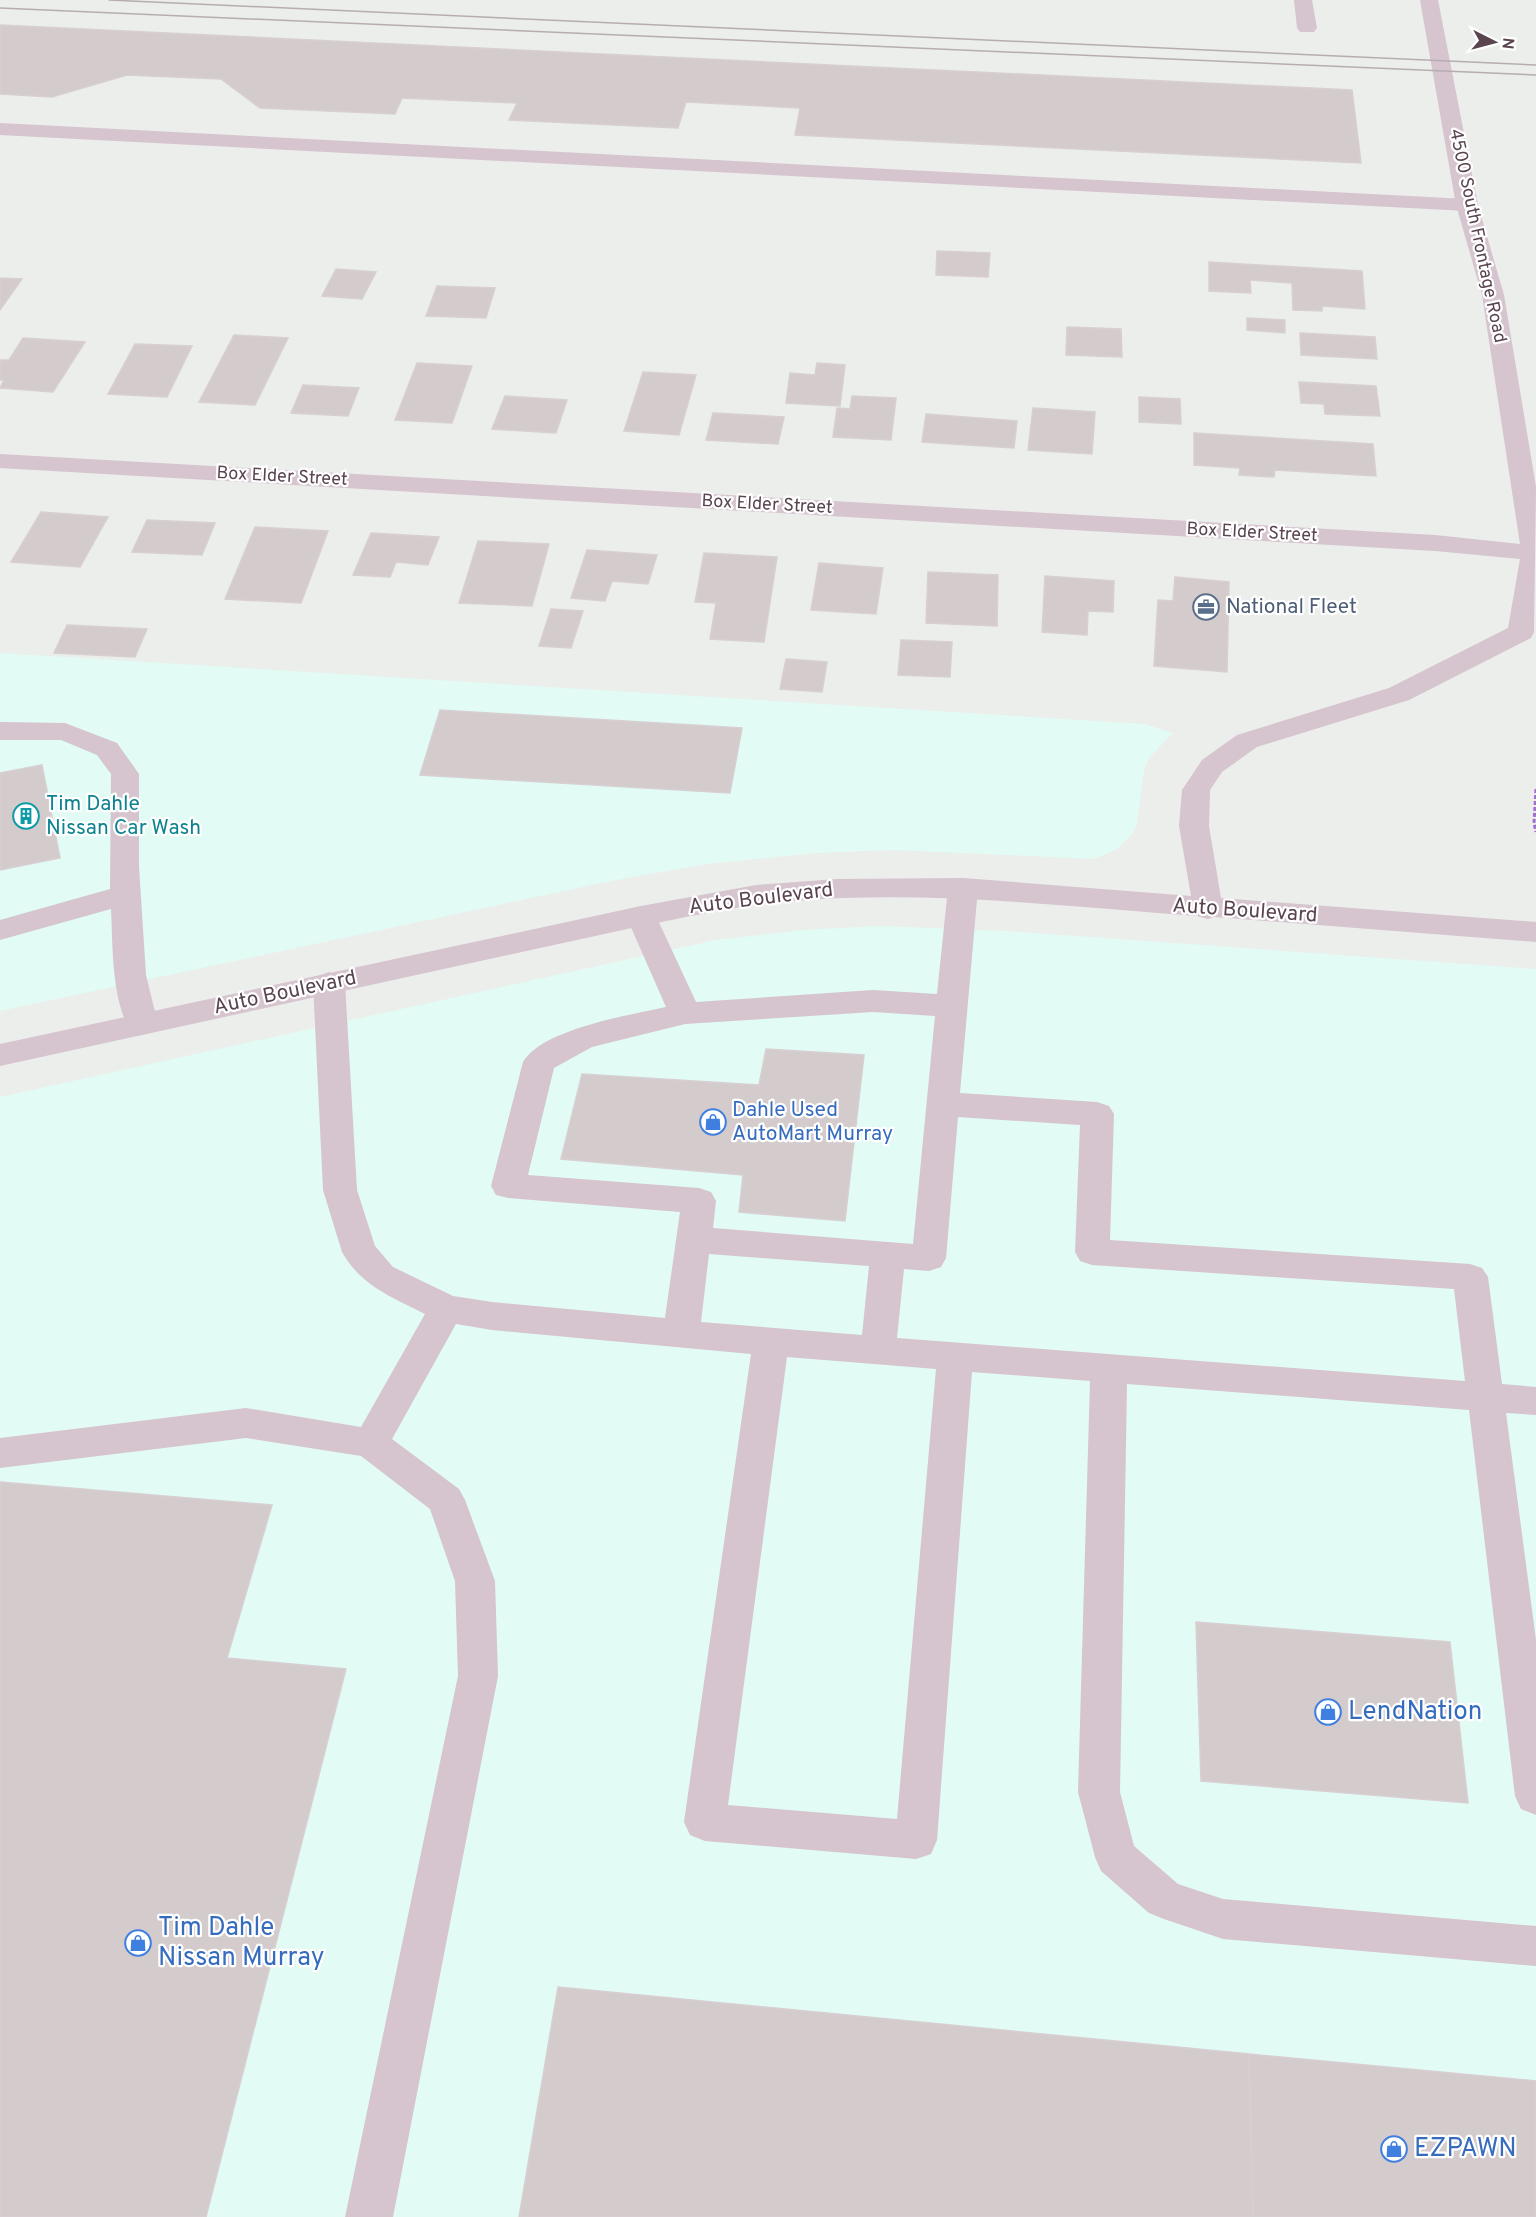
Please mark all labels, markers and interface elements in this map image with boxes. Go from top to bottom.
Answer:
north arrow [1464,12,1524,72]
text: N [1496,37,1517,50]
street label: 4500 South Frontage Road [1443,127,1511,345]
street label: Box Elder Street [216,462,348,492]
street label: Box Elder Street [701,490,833,520]
street label: Box Elder Street [1186,518,1318,548]
office icon: National Fleet [1191,592,1221,622]
place label: National Fleet [1226,594,1357,621]
place label: Tim Dahle Nissan Car Wash [46,791,201,842]
building icon: Tim Dahle Nissan Car Wash [11,801,41,831]
street label: Auto Boulevard [687,877,835,921]
street label: Auto Boulevard [1172,892,1318,930]
street label: Auto Boulevard [211,965,359,1021]
place label: Dahle Used AutoMart Murray [732,1097,893,1148]
shop icon: Dahle Used AutoMart Murray [698,1107,728,1137]
place label: LendNation [1348,1696,1482,1729]
shop icon: LendNation [1313,1697,1343,1727]
place label: Tim Dahle Nissan Murray [158,1912,325,1975]
shop icon: Tim Dahle Nissan Murray [123,1928,153,1958]
place label: EZPAWN [1414,2133,1517,2166]
shop icon: EZPAWN [1379,2134,1409,2164]

